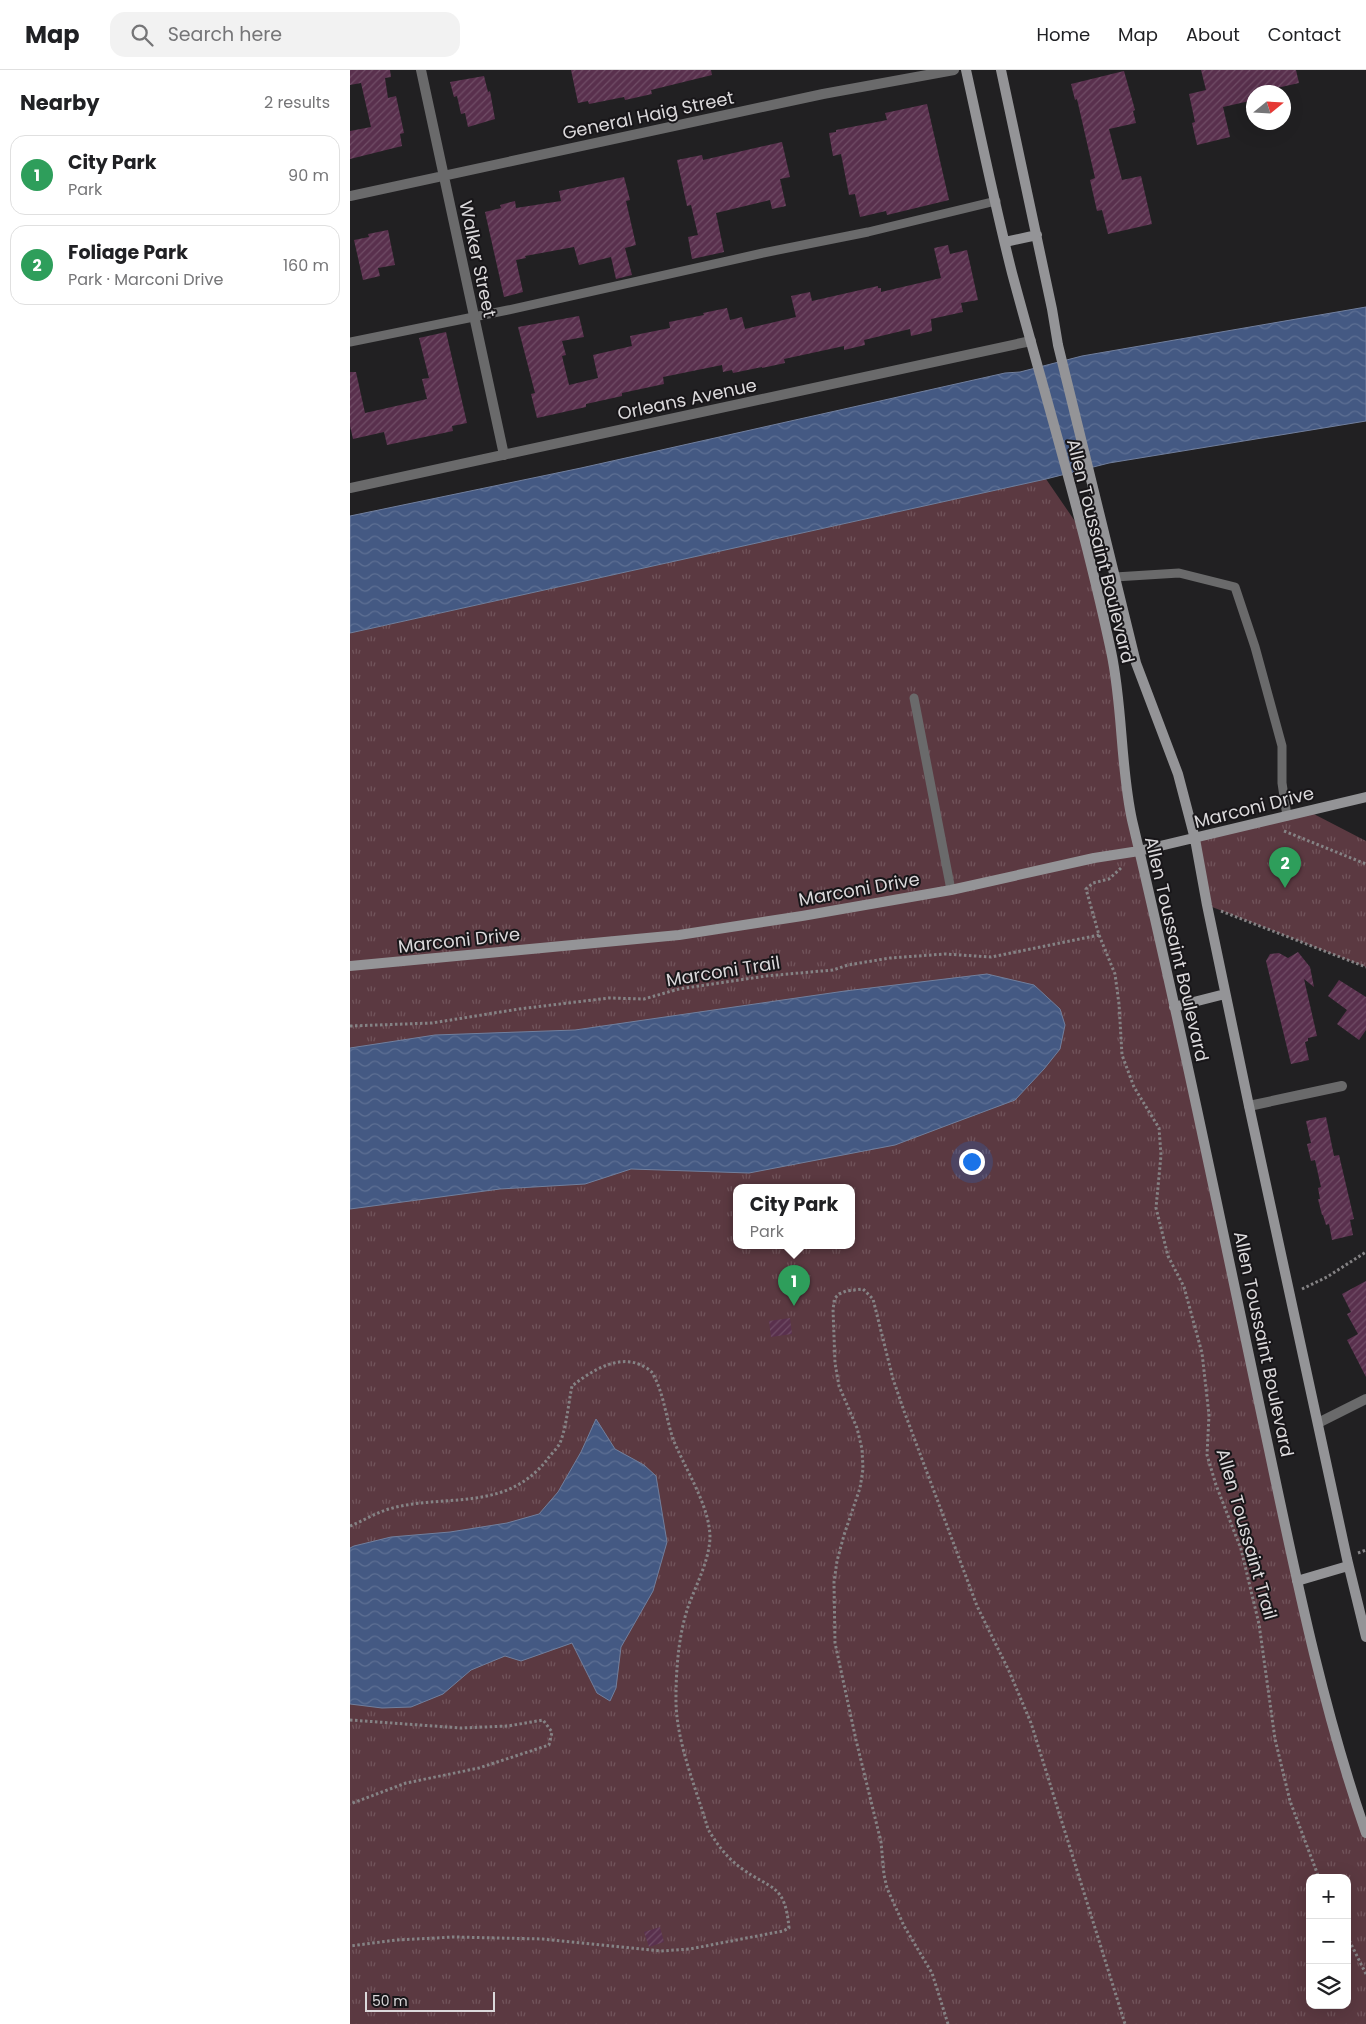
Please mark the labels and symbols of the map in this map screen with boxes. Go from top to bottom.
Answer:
street label: General Haig Street [560,85,736,145]
north arrow [1246,85,1291,130]
street label: Walker Street [453,198,503,320]
street label: Orleans Avenue [615,372,759,426]
street label: Allen Toussaint Boulevard [1061,436,1141,666]
street label: Marconi Drive [1191,780,1317,834]
street label: Allen Toussaint Boulevard [1139,834,1215,1064]
pin: 2 [1269,847,1301,888]
street label: Marconi Drive [796,866,922,912]
street label: Marconi Drive [397,921,521,959]
street label: Marconi Trail [664,950,782,992]
your location [959,1149,985,1175]
street label: Allen Toussaint Boulevard [1228,1229,1300,1459]
pin: 1 [778,1265,810,1306]
street label: Allen Toussaint Trail [1211,1445,1283,1623]
scale bar [365,1989,495,2012]

